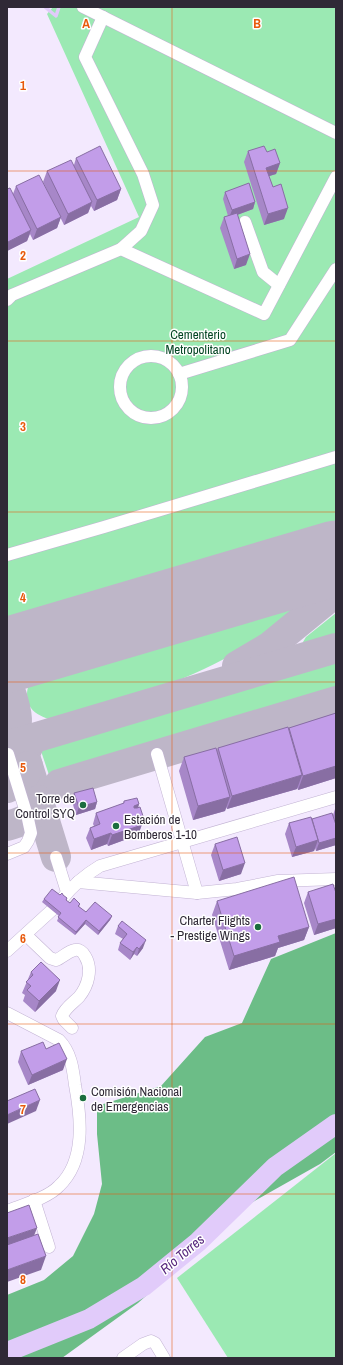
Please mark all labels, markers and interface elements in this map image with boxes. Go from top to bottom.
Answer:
text: A [82,15,90,32]
text: B [253,15,261,32]
text: 1 [20,77,26,94]
text: 2 [20,247,26,264]
park label: Cementerio Metropolitano [165,326,231,358]
text: 3 [20,418,26,435]
text: 4 [20,589,26,606]
text: 5 [20,759,26,776]
place label: Torre de Control SYQ [15,790,75,822]
marker: Torre de Control SYQ [78,800,88,810]
place label: Estación de Bomberos 1-10 [124,811,197,843]
marker: Estación de Bomberos 1-10 [111,821,121,831]
place label: Charter Flights - Prestige Wings [171,912,250,944]
marker: Charter Flights - Prestige Wings [253,922,263,932]
text: 6 [20,930,26,947]
place label: Comisión Nacional de Emergencias [91,1083,182,1115]
marker: Comisión Nacional de Emergencias [78,1093,88,1103]
text: 7 [20,1101,26,1118]
water label: Río Torres [156,1230,208,1278]
text: 8 [20,1271,26,1288]

